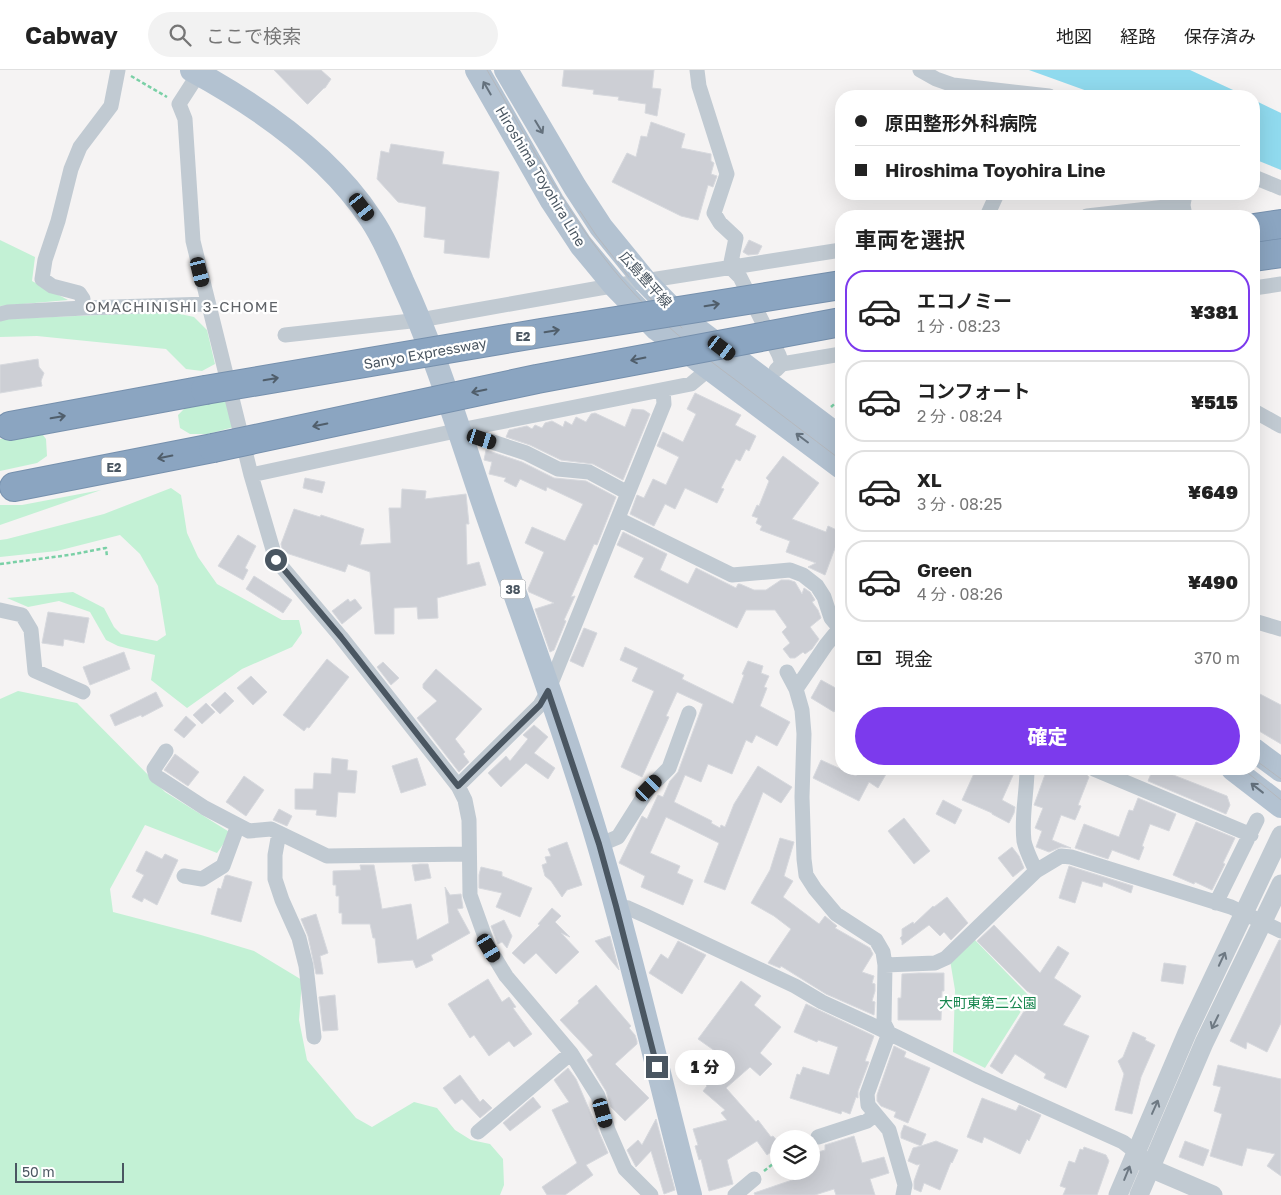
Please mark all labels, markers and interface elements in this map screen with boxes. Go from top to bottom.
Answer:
search box [148,12,498,57]
text: Cabway [25,20,118,49]
icon: search [166,21,194,49]
text: ここで検索 [206,24,301,47]
text: 地図 [1056,25,1092,47]
text: 経路 [1120,25,1156,47]
text: 保存済み [1184,25,1256,47]
one-way arrow [482,82,492,96]
street label: Hiroshima Toyohira Line [492,103,590,249]
text: 原田整形外科病院 [885,111,1037,134]
one-way arrow [535,119,545,133]
text: Hiroshima Toyohira Line [885,158,1106,181]
car [346,191,377,223]
text: 車両を選択 [855,226,965,253]
street label: 広島豊平線 [616,247,676,311]
car [189,256,210,288]
icon: car [857,289,902,334]
text: エコノミー [917,289,1012,312]
district label: OMACHINISHI 3-CHOME [85,297,279,315]
one-way arrow [704,300,720,310]
text: ¥381 [1190,300,1238,323]
text: 1 分 · 08:23 [917,316,1001,336]
road number: E2 [510,326,536,346]
one-way arrow [543,326,559,336]
car [705,333,738,363]
street label: Sanyo Expressway [362,334,488,372]
one-way arrow [631,355,647,365]
one-way arrow [262,373,278,383]
icon: car [857,379,902,424]
text: コンフォート [917,379,1030,402]
one-way arrow [472,387,488,396]
text: ¥515 [1191,390,1238,413]
text: 2 分 · 08:24 [917,406,1003,426]
one-way arrow [49,412,65,421]
one-way arrow [313,421,329,430]
car [465,427,498,451]
one-way arrow [795,433,809,443]
one-way arrow [158,453,174,462]
road number: E2 [102,458,126,477]
text: XL [917,468,942,491]
icon: car [857,469,902,514]
text: ¥649 [1188,480,1238,503]
text: 3 分 · 08:25 [917,494,1002,514]
route start [265,549,287,571]
text: Green [917,558,972,581]
icon: car [857,559,902,604]
text: ¥490 [1188,570,1238,593]
road number: 38 [500,579,526,598]
text: 4 分 · 08:26 [917,584,1003,604]
icon: cash [855,644,883,672]
text: 現金 [895,647,933,670]
text: 370 m [1194,648,1240,668]
button: 確定 [855,707,1240,765]
car [633,772,664,804]
one-way arrow [1251,782,1264,793]
car [474,931,503,965]
one-way arrow [1218,952,1228,967]
park label: 大町東第二公園 [939,994,1037,1011]
one-way arrow [1209,1014,1219,1029]
callout: 1 分 [674,1050,734,1084]
route end [646,1056,668,1078]
text: 1 分 [691,1057,719,1077]
car [591,1097,614,1129]
one-way arrow [1150,1100,1160,1115]
map controls [770,1130,820,1180]
button: layers [770,1130,820,1180]
scale bar [15,1160,124,1183]
text: 50 m [22,1163,55,1180]
one-way arrow [1123,1166,1132,1181]

